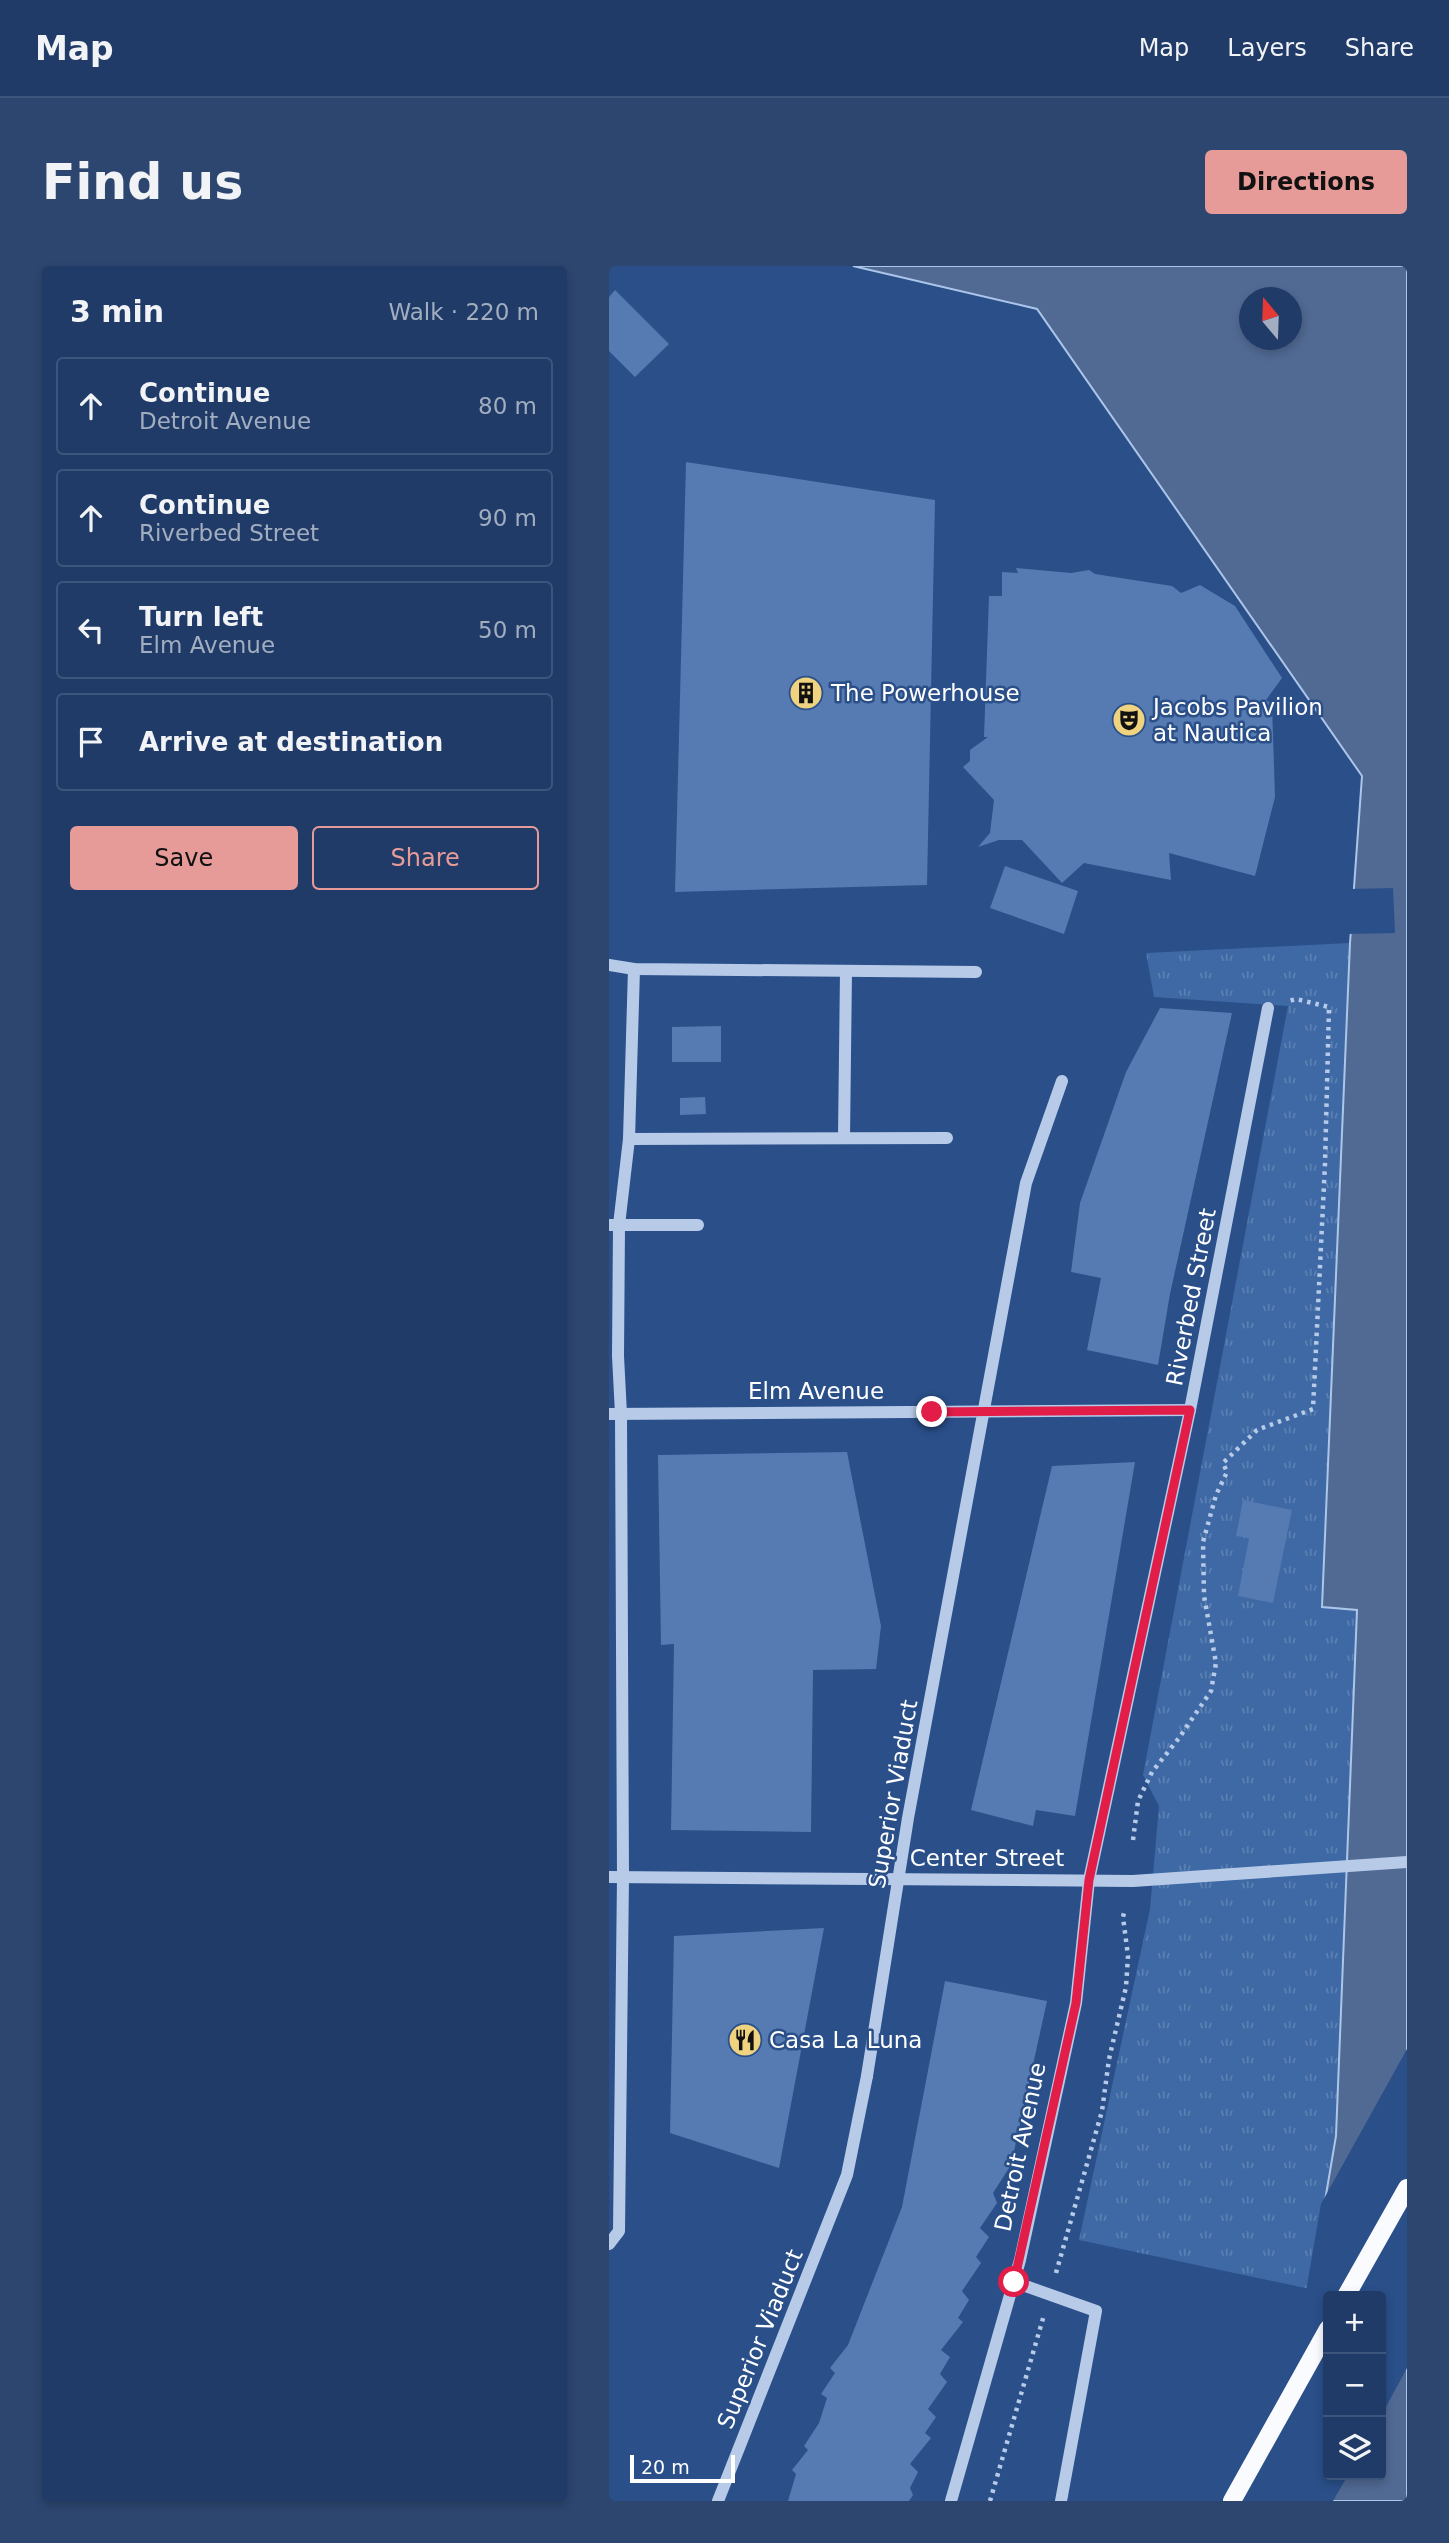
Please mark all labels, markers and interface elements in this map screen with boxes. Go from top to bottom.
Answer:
text: Map [35,29,114,68]
text: Map [1139,34,1189,62]
text: Layers [1227,34,1307,62]
text: Share [1345,34,1414,62]
button: Directions [1205,150,1407,214]
text: Find us [42,154,243,211]
north arrow [1239,287,1302,350]
text: 3 min [70,294,164,329]
text: Walk · 220 m [388,299,539,325]
text: Continue [139,378,270,408]
icon: ahead [72,387,110,425]
text: 80 m [478,393,537,419]
text: Detroit Avenue [139,408,311,434]
text: Continue [139,490,270,520]
icon: ahead [72,499,110,537]
text: 90 m [478,505,537,531]
text: Riverbed Street [139,520,319,546]
text: Turn left [139,602,263,632]
icon: left [72,611,110,649]
text: 50 m [478,617,537,643]
text: Elm Avenue [139,632,275,658]
building icon: The Powerhouse [787,674,825,712]
place label: The Powerhouse [830,680,1020,706]
place label: Jacobs Pavilion at Nautica [1151,694,1323,746]
theatre icon: Jacobs Pavilion at Nautica [1110,701,1148,739]
icon: arrive [72,723,110,761]
text: Arrive at destination [139,727,443,757]
button: Save [70,826,298,890]
button: Share [312,826,539,890]
street label: Riverbed Street [1161,1206,1221,1388]
street label: Elm Avenue [748,1378,884,1404]
route end [916,1396,947,1427]
street label: Superior Viaduct [864,1698,922,1890]
street label: Center Street [910,1845,1064,1871]
restaurant icon: Casa La Luna [726,2021,764,2059]
place label: Casa La Luna [769,2027,922,2053]
street label: Detroit Avenue [989,2060,1051,2234]
street label: Superior Viaduct [712,2246,808,2432]
route start [998,2266,1029,2297]
map controls [1323,2291,1386,2480]
button: + [1323,2291,1386,2354]
button: − [1323,2354,1386,2417]
button: layers [1323,2417,1386,2480]
scale bar [630,2452,735,2484]
text: 20 m [641,2456,690,2478]

